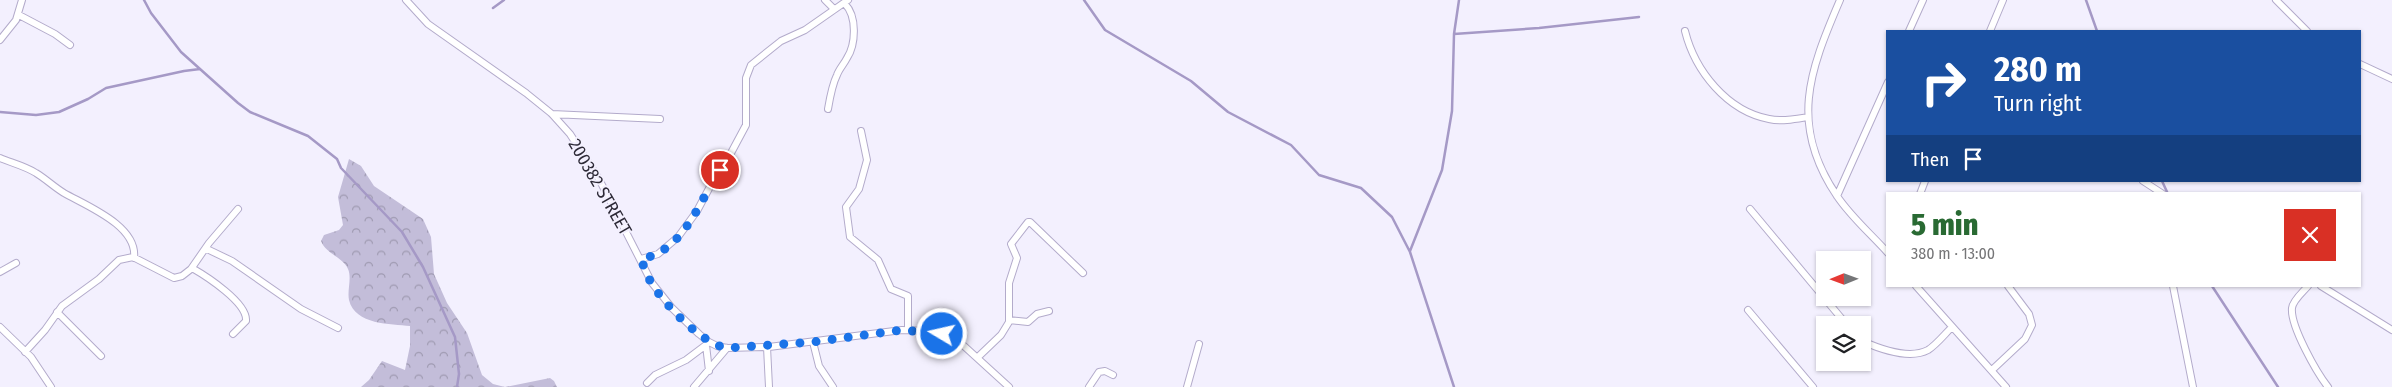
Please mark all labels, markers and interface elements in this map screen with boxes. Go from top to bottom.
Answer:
text: 280 m [1994,48,2082,90]
icon: right [1911,50,1976,115]
text: Turn right [1994,90,2082,117]
street label: 200382 STREET [564,135,637,240]
icon: arrive [1959,145,1987,173]
text: Then [1911,148,1949,171]
pin [699,149,741,191]
icon: arrive [706,156,734,184]
text: 5 min [1911,207,1978,243]
button: close [2284,209,2336,261]
text: 380 m · 13:00 [1911,244,1995,263]
north arrow [1816,251,1871,306]
map controls [1816,251,1871,371]
position arrow [915,307,967,359]
button: layers [1816,316,1871,371]

